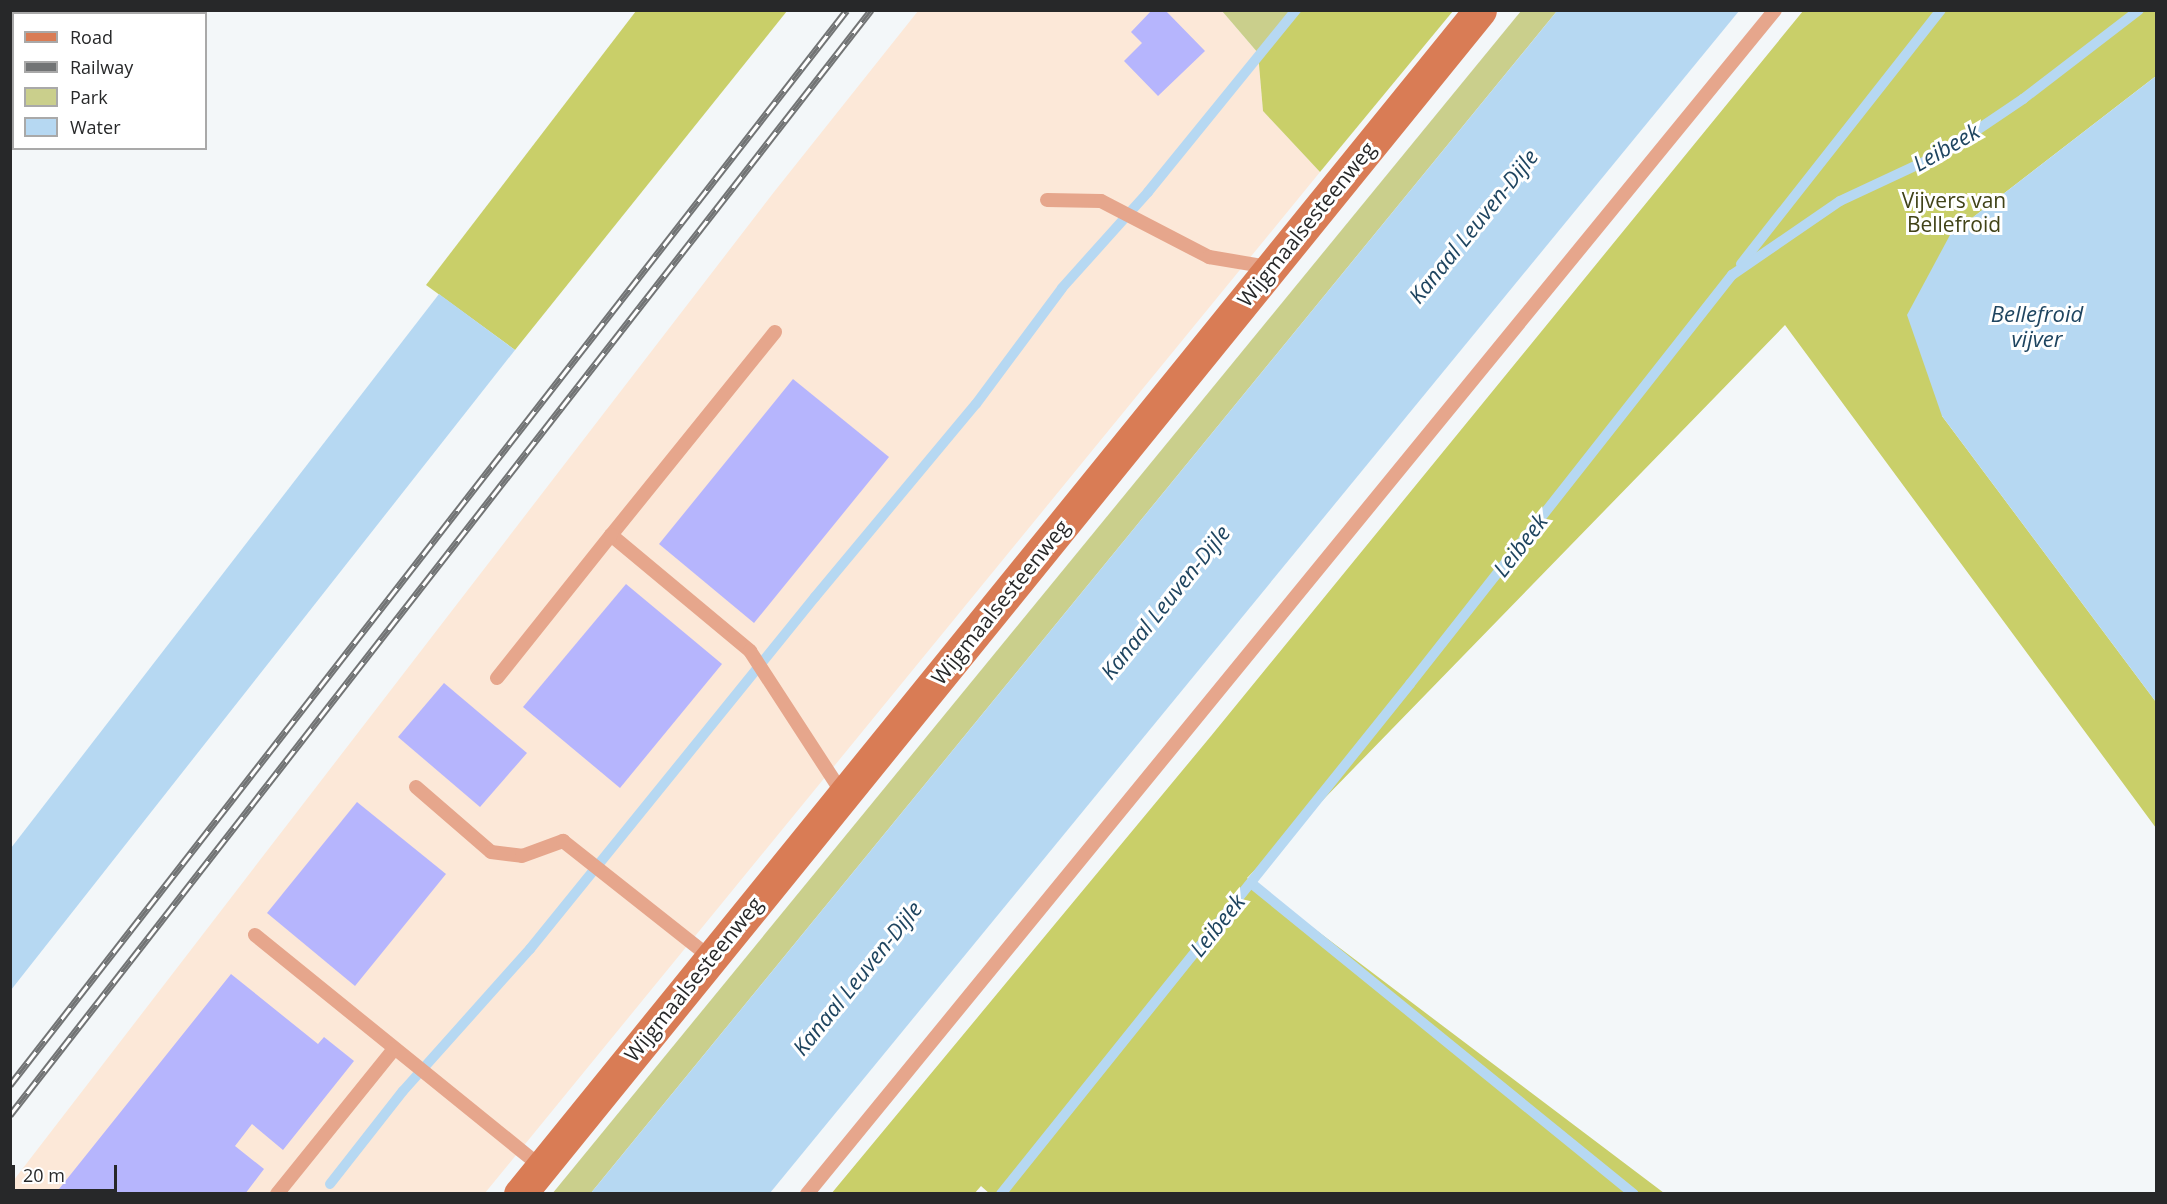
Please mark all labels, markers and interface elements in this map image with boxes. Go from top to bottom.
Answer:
legend [12,12,207,150]
text: Road [70,25,113,49]
text: Railway [70,55,133,79]
text: Park [70,85,108,109]
text: Water [70,115,121,139]
water label: Leibeek [1908,117,1984,177]
street label: Wijgmaalsesteenweg [1232,137,1380,311]
water label: Kanaal Leuven-Dijle [1403,144,1543,308]
park label: Vijvers van Bellefroid [1902,187,2006,237]
water label: Bellefroid vijver [1991,300,2083,352]
water label: Leibeek [1487,508,1553,582]
street label: Wijgmaalsesteenweg [926,515,1074,689]
water label: Kanaal Leuven-Dijle [1095,520,1235,684]
water label: Leibeek [1184,889,1250,961]
street label: Wijgmaalsesteenweg [619,892,767,1066]
water label: Kanaal Leuven-Dijle [787,896,927,1060]
scale bar [15,1153,120,1191]
text: 20 m [23,1163,65,1187]

